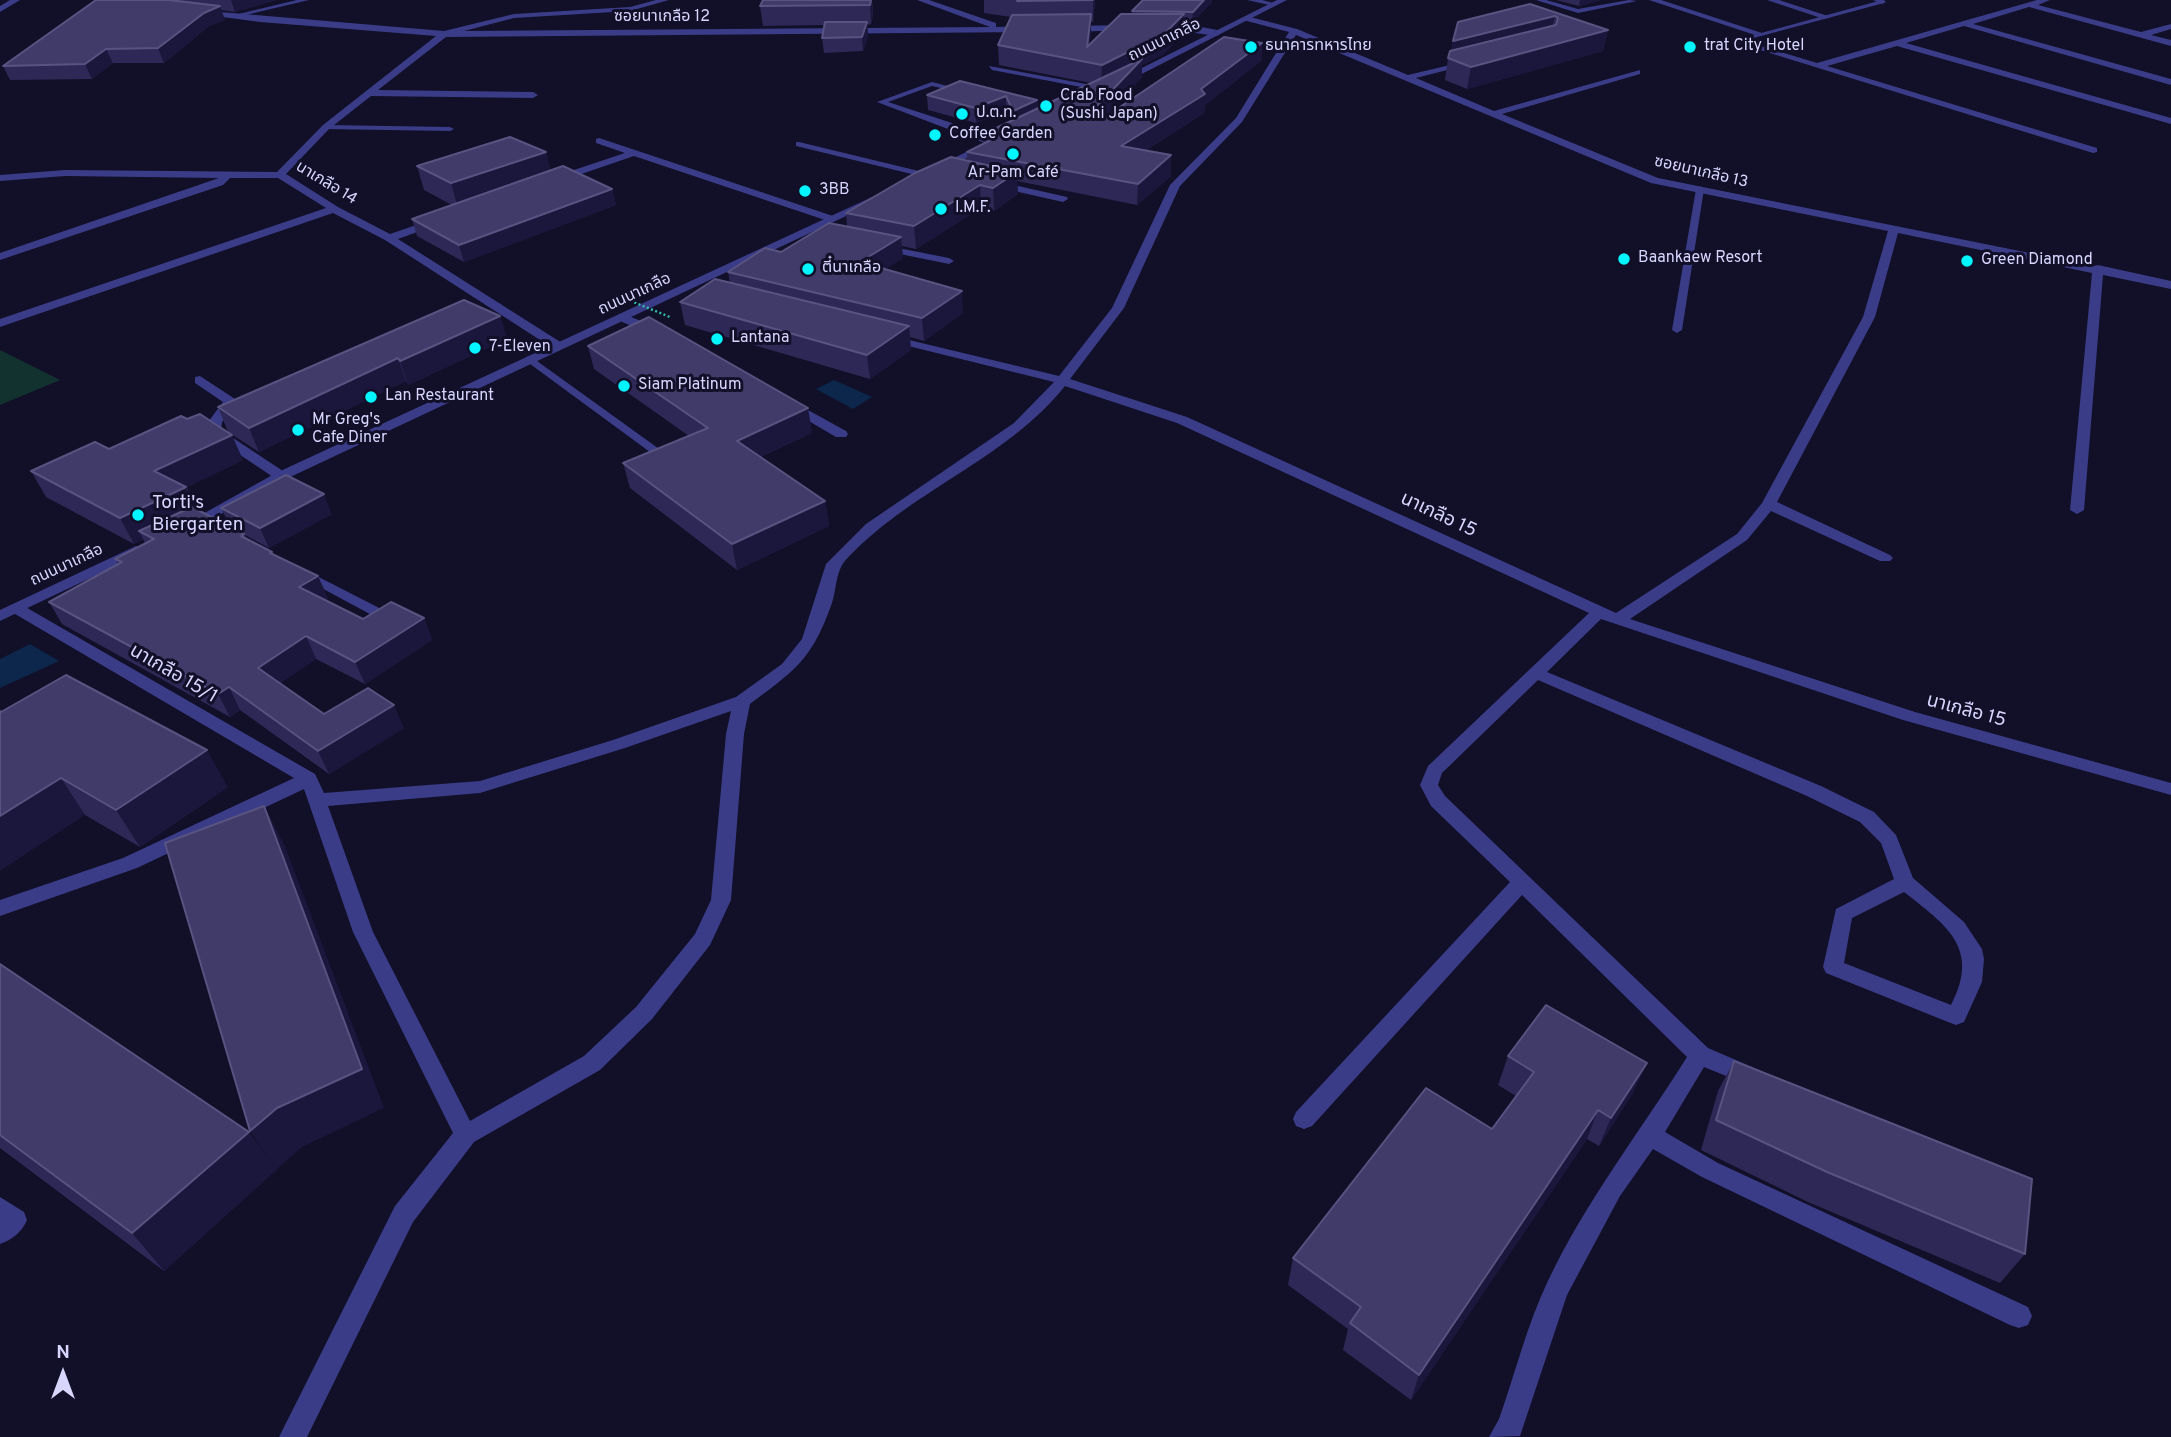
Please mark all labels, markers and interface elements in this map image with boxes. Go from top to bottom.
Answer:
street label: ซอยนาเกลือ 12 [614,8,710,28]
street label: ถนนนาเกลือ [1126,15,1204,67]
place label: ธนาคารทหารไทย [1265,37,1372,57]
place label: trat City Hotel [1704,37,1804,57]
marker: ธนาคารทหารไทย [1243,39,1259,55]
marker: trat City Hotel [1682,39,1698,55]
place label: Crab Food (Sushi Japan) [1060,87,1158,125]
marker: Crab Food (Sushi Japan) [1038,98,1054,114]
place label: ป.ต.ท. [976,104,1016,124]
marker: ป.ต.ท. [954,106,970,122]
place label: Coffee Garden [949,125,1053,145]
marker: Coffee Garden [927,127,943,143]
marker: Ar-Pam Café [1005,146,1021,162]
street label: ซอยนาเกลือ 13 [1652,153,1750,193]
street label: นาเกลือ 14 [292,158,360,210]
place label: Ar-Pam Café [968,164,1058,184]
place label: 3BB [819,181,849,201]
marker: 3BB [797,183,813,199]
place label: I.M.F. [955,199,991,219]
marker: I.M.F. [933,201,949,217]
place label: Baankaew Resort [1638,249,1763,269]
marker: Baankaew Resort [1616,251,1632,267]
place label: Green Diamond [1981,251,2093,271]
marker: Green Diamond [1959,253,1975,269]
place label: ตี๋นาเกลือ [822,259,881,279]
marker: ตี๋นาเกลือ [800,261,816,277]
street label: ถนนนาเกลือ [596,270,674,320]
place label: Lantana [731,329,789,349]
marker: Lantana [709,331,725,347]
place label: 7-Eleven [489,338,551,358]
marker: 7-Eleven [467,340,483,356]
place label: Siam Platinum [638,376,742,396]
marker: Siam Platinum [616,378,632,394]
place label: Lan Restaurant [385,387,494,407]
marker: Lan Restaurant [363,389,379,405]
place label: Mr Greg's Cafe Diner [312,411,387,449]
marker: Mr Greg's Cafe Diner [290,422,306,438]
street label: นาเกลือ 15 [1396,488,1480,544]
place label: Torti's Biergarten [152,493,243,537]
marker: Torti's Biergarten [130,507,146,523]
street label: ถนนนาเกลือ [28,541,106,591]
street label: นาเกลือ 15/1 [125,641,221,709]
street label: นาเกลือ 15 [1924,690,2008,734]
north arrow [28,1339,98,1409]
text: N [56,1341,70,1365]

